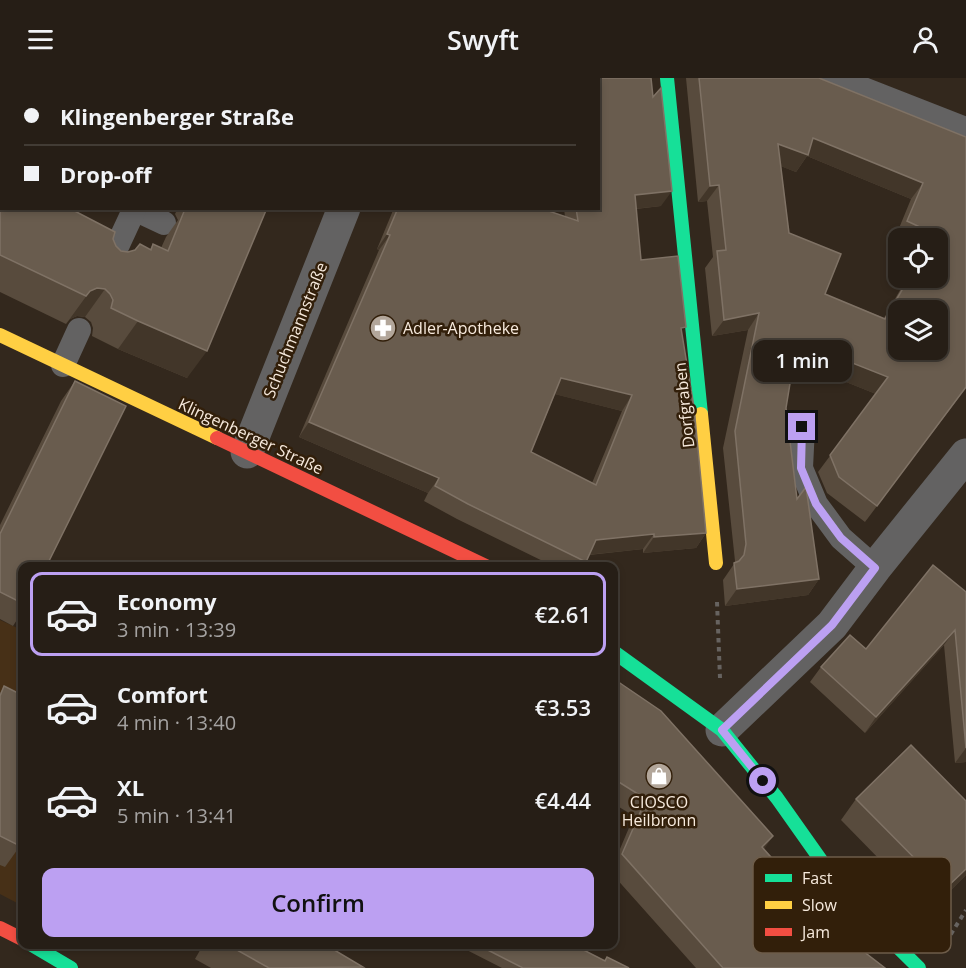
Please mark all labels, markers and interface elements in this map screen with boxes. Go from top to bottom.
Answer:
text: Swyft [447,21,519,58]
icon: menu [24,23,57,56]
icon: person [909,23,942,56]
text: Klingenberger Straße [60,101,294,131]
text: Drop-off [60,159,152,189]
map controls [888,228,948,360]
button: locate [888,228,948,288]
street label: Schuchmannstraße [258,259,332,401]
button: layers [888,300,948,360]
pharmacy icon: Adler-Apotheke [368,313,398,343]
place label: Adler-Apotheke [403,317,519,339]
callout: 1 min [752,340,852,382]
text: 1 min [776,347,830,374]
street label: Dorfgraben [669,361,699,449]
street label: Klingenberger Straße [175,393,327,479]
route end [788,413,815,440]
text: Economy [117,586,216,616]
icon: car [45,587,99,641]
text: €2.61 [535,599,591,629]
text: 3 min · 13:39 [117,616,236,643]
text: Comfort [117,679,208,709]
icon: car [45,680,99,734]
text: €3.53 [535,692,591,722]
text: 4 min · 13:40 [117,709,236,736]
shop icon: CIOSCO Heilbronn [644,761,674,791]
route start [749,767,776,794]
text: XL [117,772,144,802]
icon: car [45,773,99,827]
text: €4.44 [535,785,591,815]
place label: CIOSCO Heilbronn [622,791,696,831]
text: 5 min · 13:41 [117,802,236,829]
legend [753,857,951,953]
text: Fast [802,867,833,889]
button: Confirm [42,868,594,937]
text: Slow [802,894,837,916]
text: Jam [800,921,830,943]

